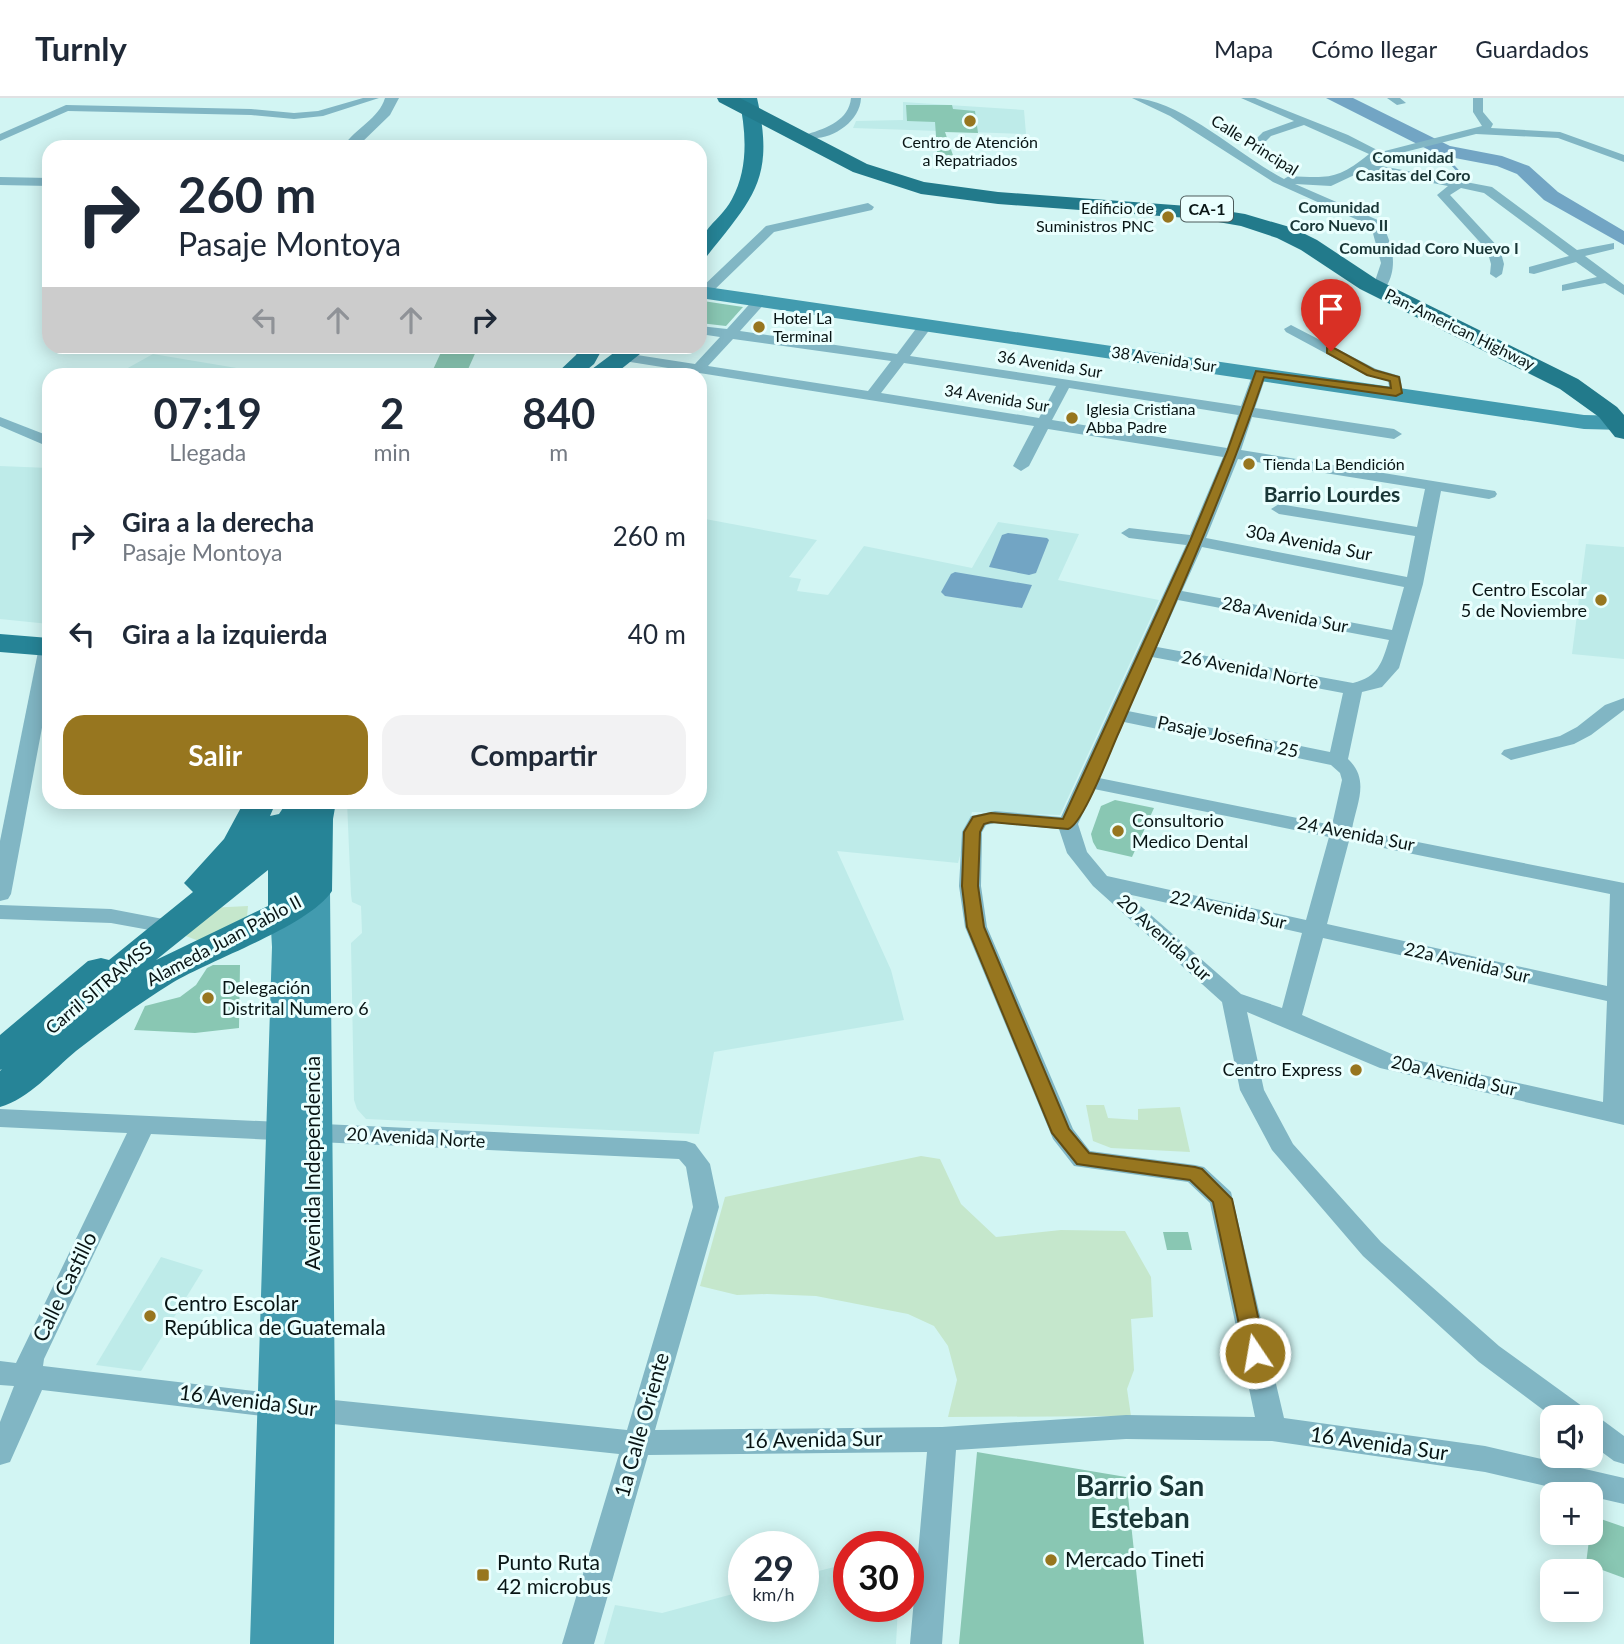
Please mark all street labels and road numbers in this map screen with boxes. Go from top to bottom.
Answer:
street label: Calle Principal [1208,110,1302,179]
road number: CA-1 [1181,197,1233,222]
street label: Pan-American Highway [1382,284,1539,373]
street label: 38 Avenida Sur [1110,342,1218,375]
street label: 36 Avenida Sur [996,346,1104,381]
street label: 34 Avenida Sur [943,380,1051,415]
street label: 30a Avenida Sur [1244,519,1375,565]
street label: 28a Avenida Sur [1220,591,1351,637]
street label: 26 Avenida Norte [1180,645,1321,693]
street label: Pasaje Josefina 25 [1156,710,1301,762]
street label: 24 Avenida Sur [1296,811,1417,855]
street label: 22 Avenida Sur [1168,885,1289,933]
street label: 20 Avenida Sur [1113,889,1217,986]
street label: Alameda Juan Pablo II [142,890,305,990]
street label: Carril SITRAMSS [41,936,156,1038]
street label: 22a Avenida Sur [1402,937,1532,987]
street label: 20a Avenida Sur [1389,1050,1519,1100]
street label: Avenida Independencia [299,1056,324,1270]
street label: 20 Avenida Norte [346,1122,486,1152]
street label: Calle Castillo [26,1227,101,1345]
street label: 1a Calle Oriente [608,1349,673,1500]
street label: 16 Avenida Sur [178,1379,319,1420]
street label: 16 Avenida Sur [1309,1420,1450,1465]
street label: 16 Avenida Sur [743,1425,883,1452]

